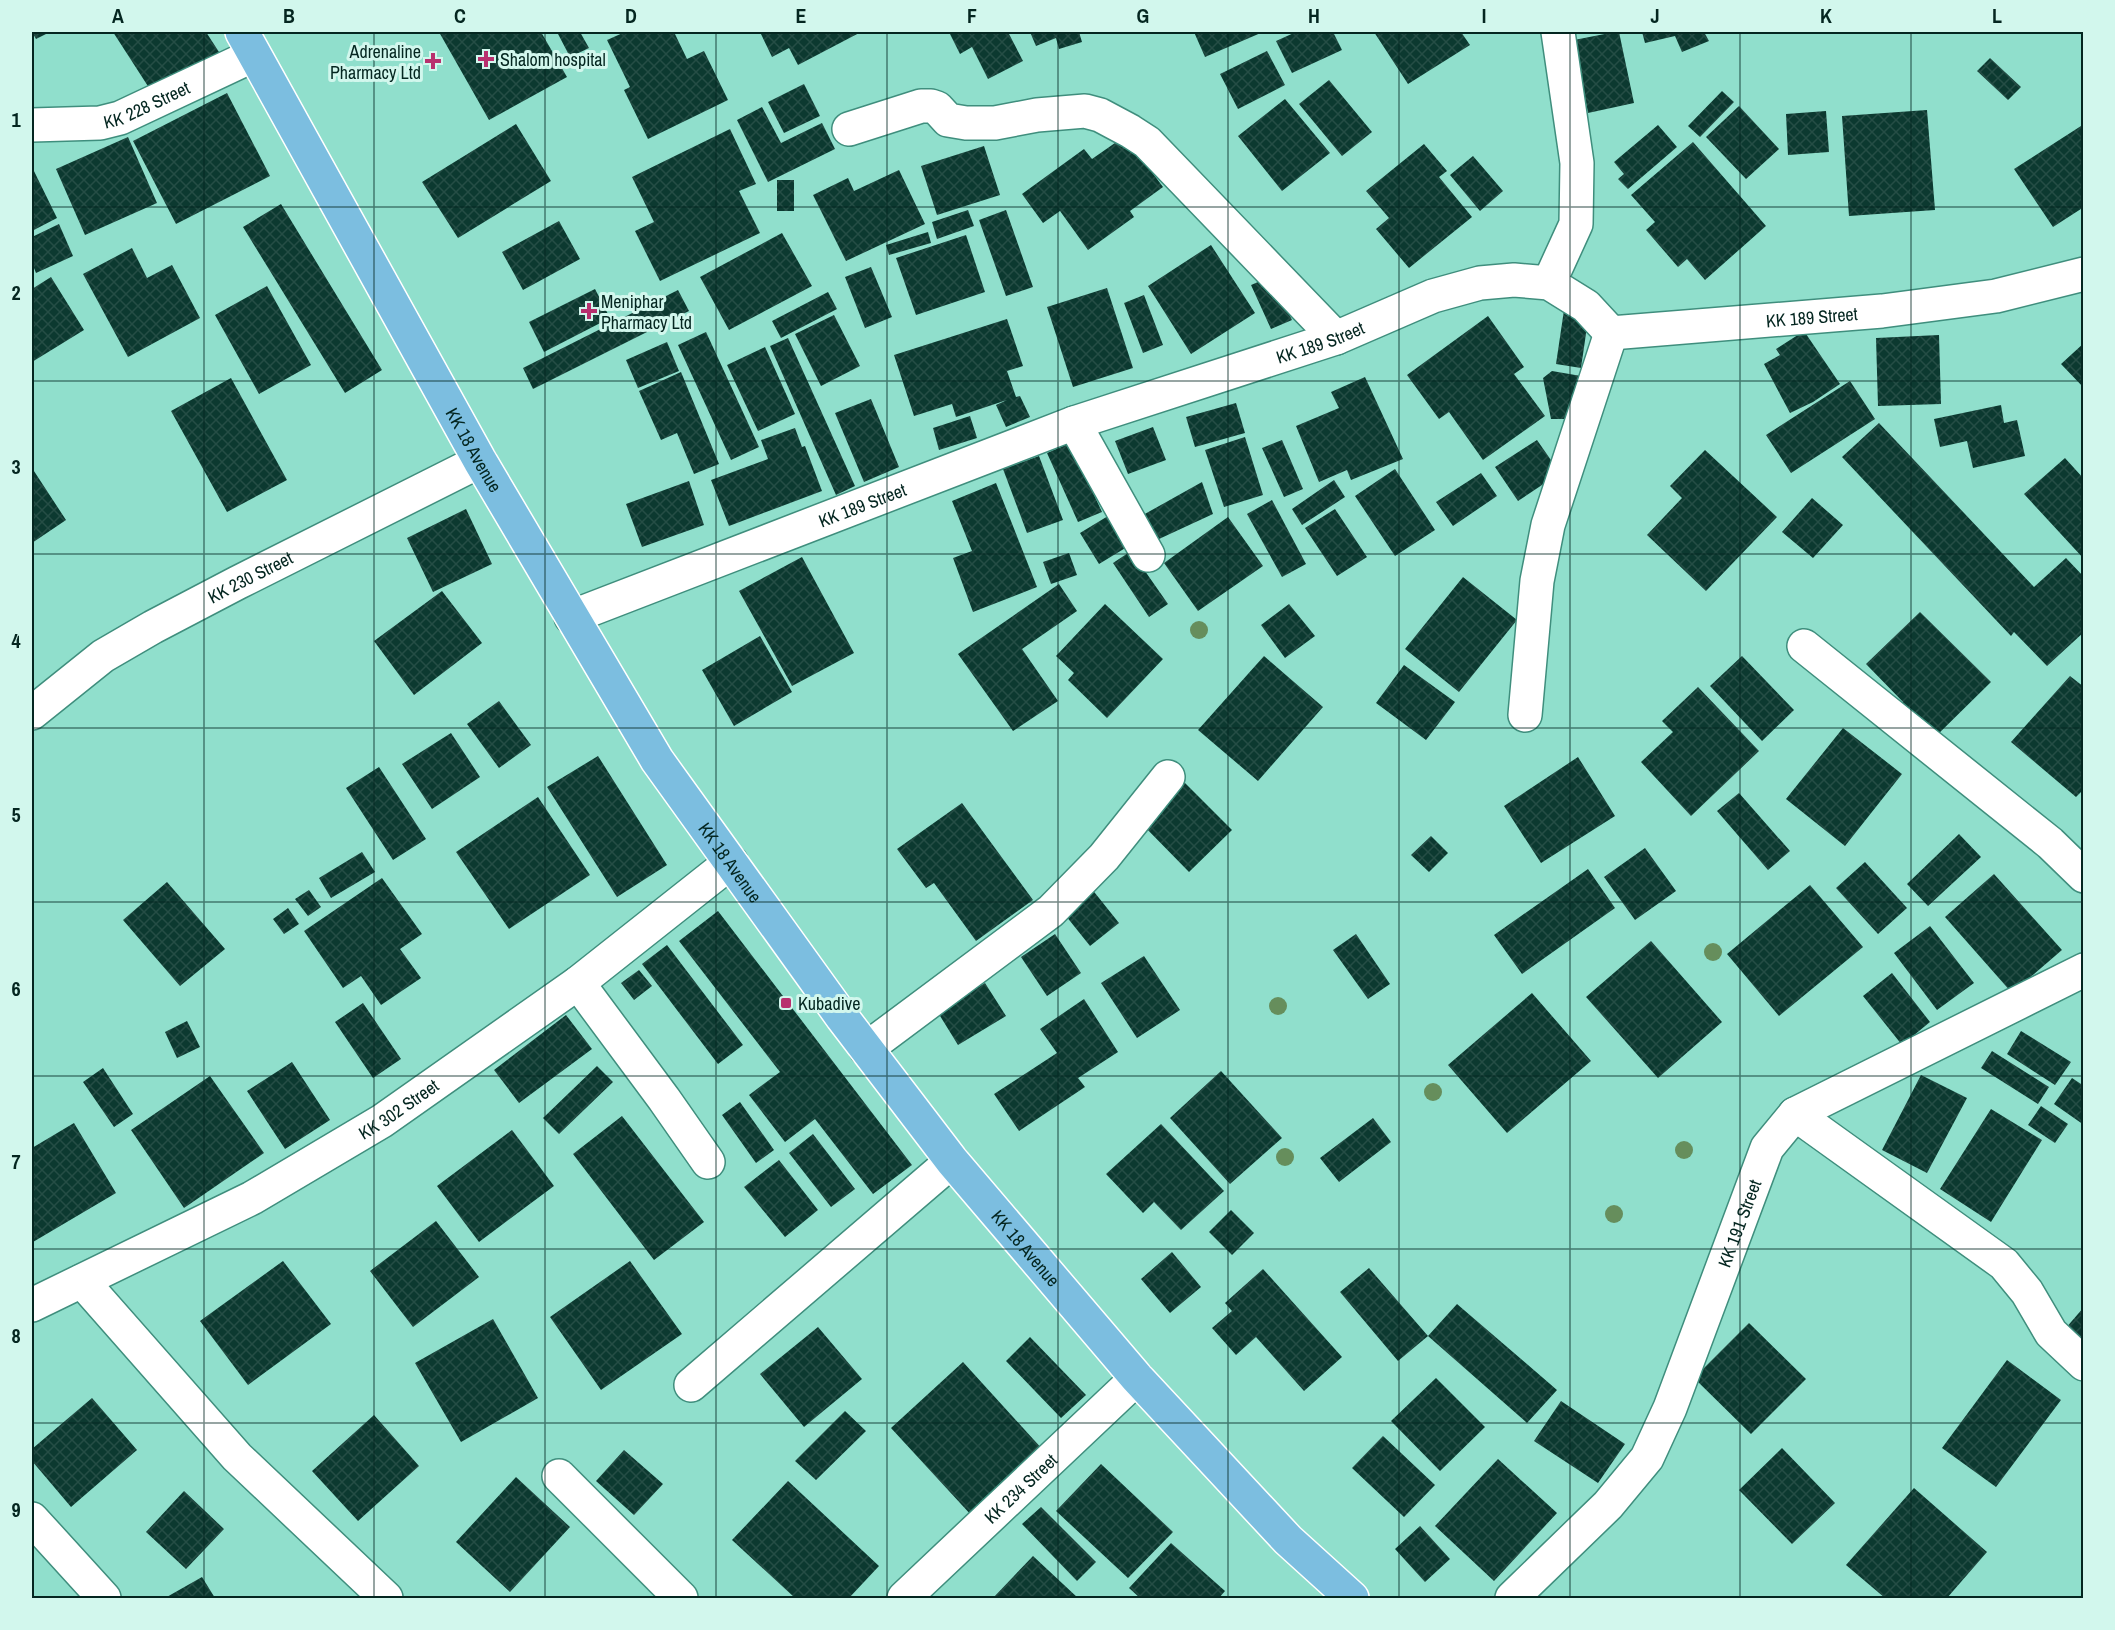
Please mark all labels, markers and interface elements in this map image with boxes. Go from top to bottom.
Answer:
text: A [112,2,124,29]
text: B [283,2,295,29]
text: C [454,2,466,29]
text: D [625,2,637,29]
text: E [796,2,807,29]
text: F [967,2,977,29]
text: G [1137,2,1149,29]
text: H [1308,2,1320,29]
text: I [1482,2,1486,29]
text: J [1650,2,1660,29]
text: K [1820,2,1832,29]
text: L [1992,2,2002,29]
place label: Adrenaline Pharmacy Ltd [330,39,421,85]
place label: Shalom hospital [500,47,606,72]
marker: Shalom hospital [477,50,495,68]
marker: Adrenaline Pharmacy Ltd [426,54,440,68]
street label: KK 228 Street [101,75,194,134]
text: 1 [11,106,21,133]
text: 2 [11,279,21,306]
place label: Meniphar Pharmacy Ltd [601,289,692,335]
street label: KK 189 Street [1765,301,1859,333]
marker: Meniphar Pharmacy Ltd [582,304,596,318]
street label: KK 189 Street [1273,315,1368,369]
street label: KK 18 Avenue [440,403,508,497]
text: 3 [11,453,21,480]
street label: KK 189 Street [815,477,910,533]
street label: KK 230 Street [203,545,297,609]
text: 4 [11,627,21,654]
text: 5 [11,801,21,828]
street label: KK 18 Avenue [693,817,768,907]
text: 6 [11,975,21,1002]
place label: Kubadive [798,991,860,1016]
marker: Kubadive [779,996,793,1010]
street label: KK 302 Street [353,1073,443,1145]
text: 7 [11,1148,21,1175]
street label: KK 191 Street [1711,1176,1767,1271]
street label: KK 18 Avenue [986,1204,1066,1291]
text: 8 [11,1322,21,1349]
street label: KK 234 Street [978,1447,1062,1529]
text: 9 [11,1496,21,1523]

